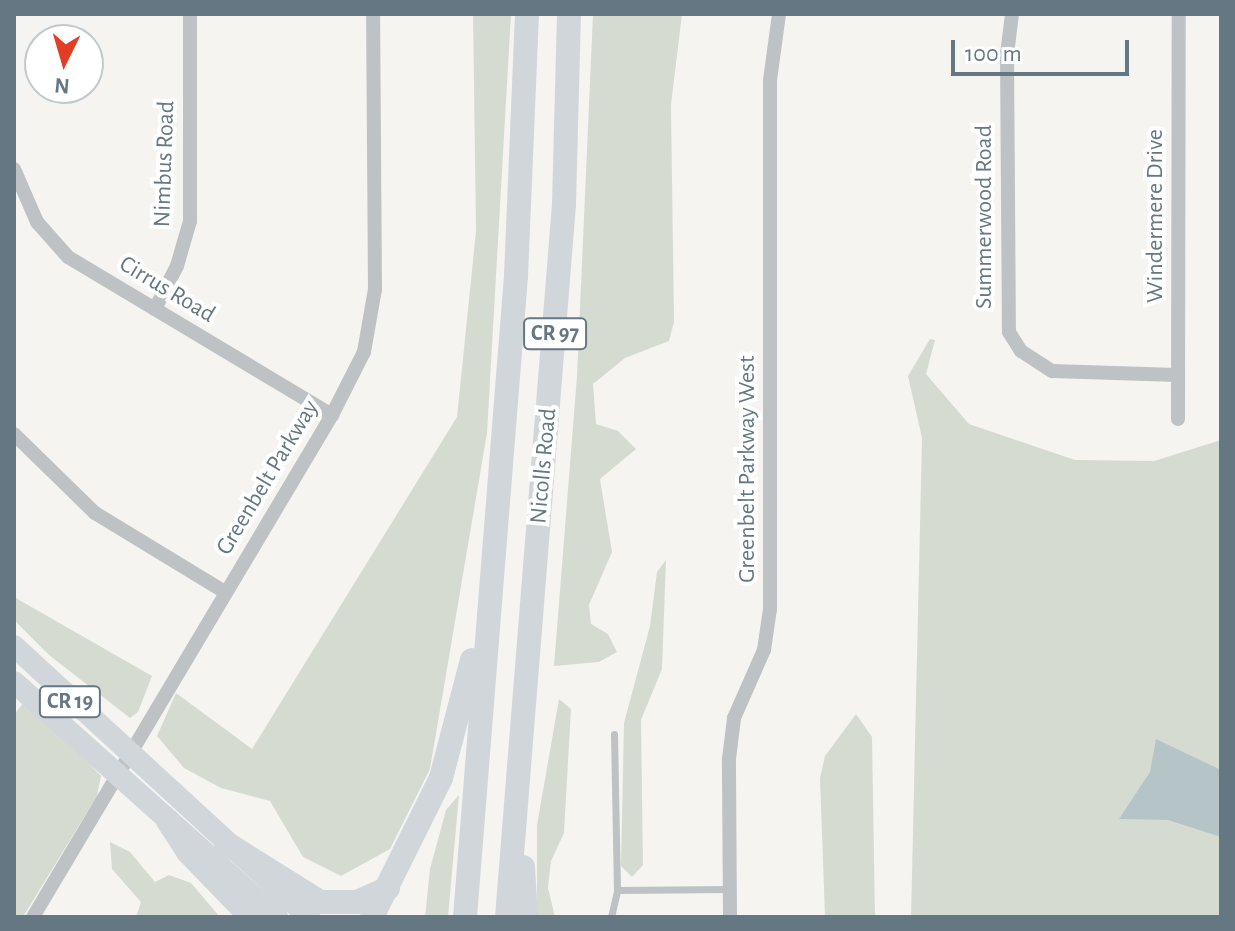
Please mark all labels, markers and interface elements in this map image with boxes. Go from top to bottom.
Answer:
north arrow [24,24,104,104]
scale bar [955,24,1133,74]
text: 100 m [965,42,1022,66]
text: N [54,74,71,98]
street label: Nimbus Road [148,100,182,228]
street label: Summerwood Road [971,125,999,309]
street label: Windermere Drive [1142,129,1170,303]
street label: Cirrus Road [114,250,220,330]
road number: CR 97 [523,316,587,352]
street label: Greenbelt Parkway West [734,355,762,583]
street label: Greenbelt Parkway [211,395,325,561]
street label: Nicolls Road [525,407,563,525]
road number: CR 19 [38,684,102,720]

